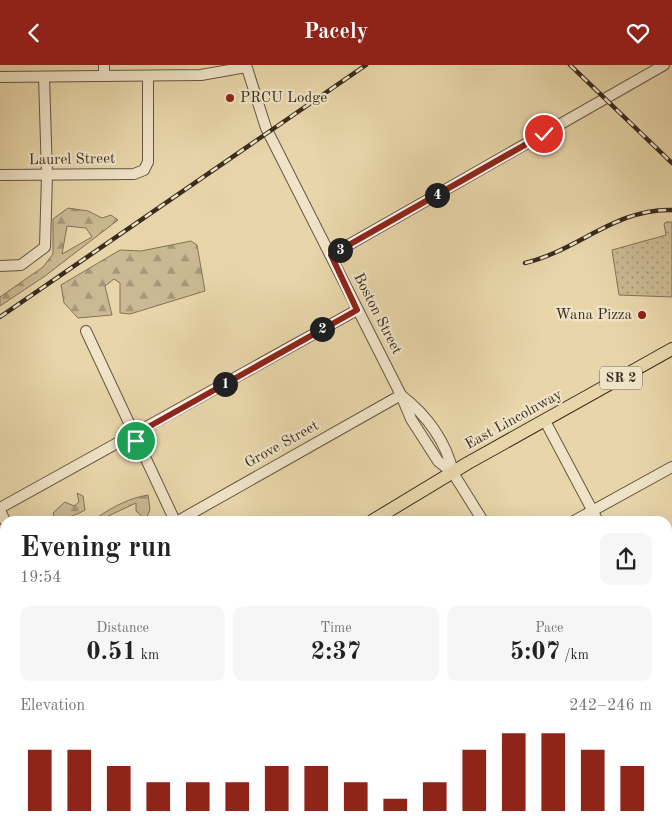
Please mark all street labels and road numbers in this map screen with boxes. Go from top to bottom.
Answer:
street label: Laurel Street [29,152,115,168]
street label: Boston Street [350,271,404,357]
road number: SR 2 [600,367,642,389]
street label: East Lincolnway [463,387,565,453]
street label: Grove Street [243,419,321,471]

